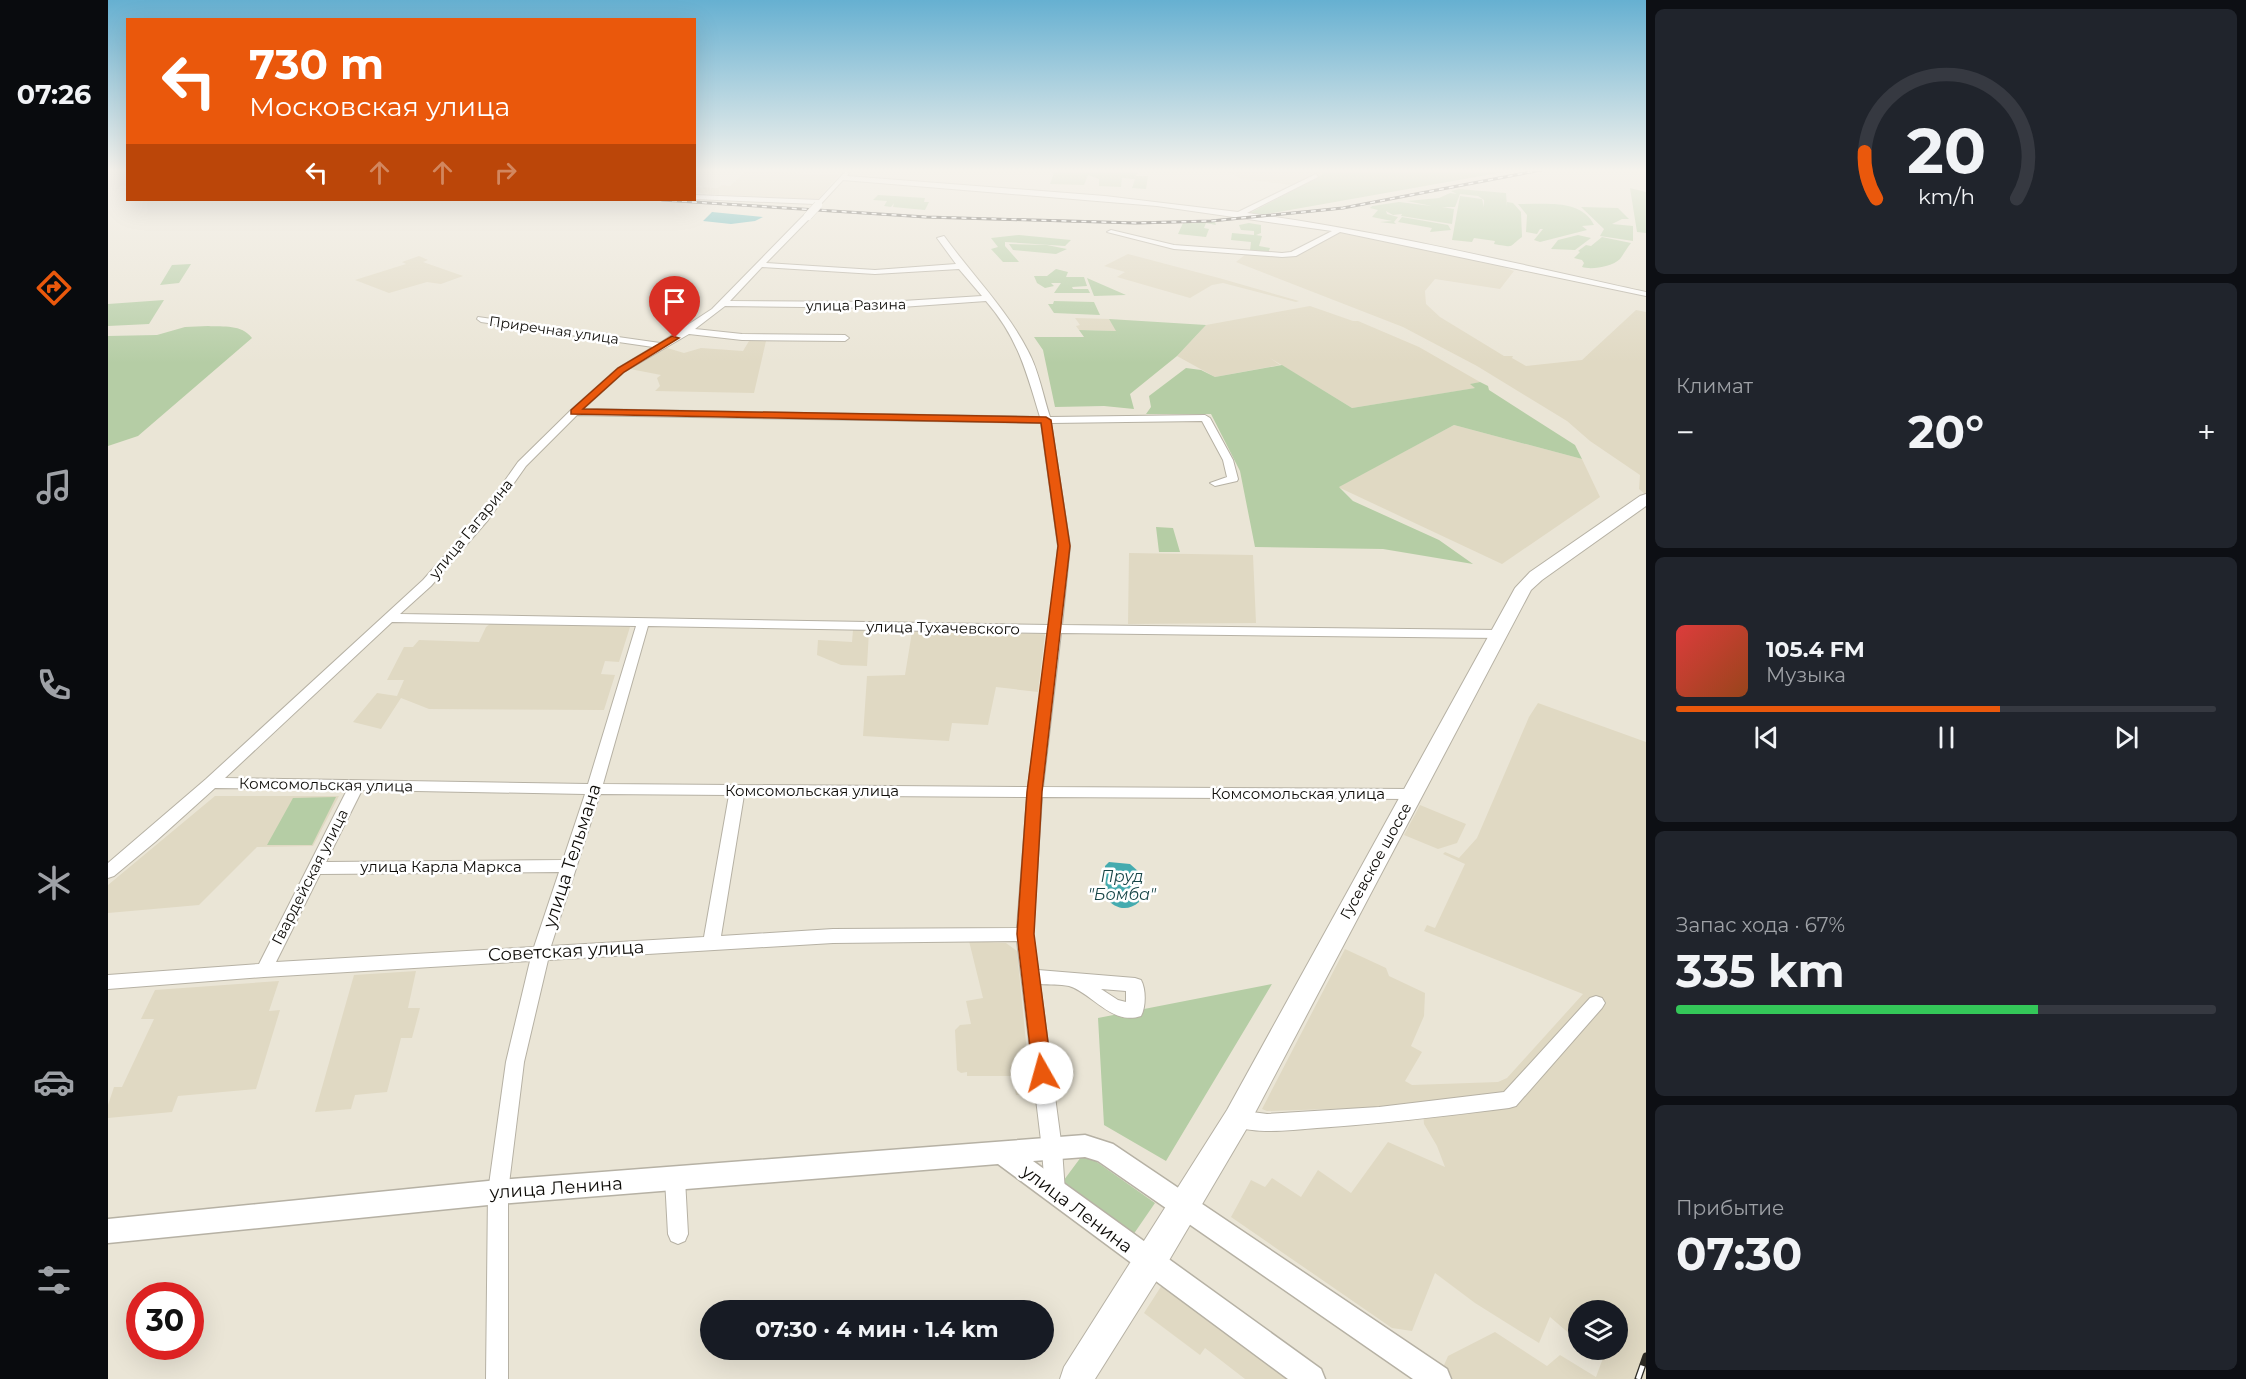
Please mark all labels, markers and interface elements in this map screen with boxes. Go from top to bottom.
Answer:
text: 730 m [249,38,384,90]
icon: left [150,42,228,120]
text: 07:26 [17,78,91,111]
text: Московская улица [249,90,510,123]
text: 20 [1906,113,1986,189]
icon: left [300,156,333,189]
icon: ahead [363,156,396,189]
icon: ahead [426,156,459,189]
icon: right [489,156,522,189]
text: km/h [1917,183,1975,209]
icon: directions [33,267,75,309]
pin [649,276,700,338]
icon: arrive [658,285,691,318]
street label: улица Разина [805,295,906,315]
street label: Приречная улица [488,312,620,348]
text: Климат [1676,374,1753,398]
text: 20° [1908,404,1984,459]
text: − [1676,412,1695,452]
text: + [2197,412,2216,452]
icon: music [33,466,75,508]
street label: улица Гагарина [424,475,517,583]
street label: улица Тухачевского [865,617,1020,638]
text: 105.4 FM [1766,636,1865,663]
text: Музыка [1766,663,1846,687]
icon: phone [33,664,75,706]
icon: previous [1750,721,1783,754]
icon: pause [1930,721,1963,754]
icon: next [2110,721,2143,754]
street label: Комсомольская улица [239,773,413,796]
street label: улица Тельмана [538,781,606,932]
street label: Комсомольская улица [725,781,899,800]
street label: Комсомольская улица [1211,784,1385,803]
street label: Гусевское шоссе [1336,799,1416,922]
street label: Гвардейская улица [267,806,352,948]
street label: улица Карла Маркса [359,857,522,876]
icon: climate [33,862,75,904]
water label: Пруд "Бомба" [1088,867,1157,904]
text: Запас хода · 67% [1676,913,1845,937]
street label: Советская улица [487,936,645,966]
text: 335 km [1676,943,1845,998]
position arrow [1010,1041,1074,1105]
icon: car [33,1061,75,1103]
street label: улица Ленина [1016,1159,1137,1258]
street label: улица Ленина [488,1172,623,1204]
text: Прибытие [1676,1196,1784,1220]
text: 07:30 [1676,1226,1802,1281]
icon: filters [33,1259,75,1301]
speed limit sign: 30 [126,1282,204,1360]
map controls [1568,1300,1628,1360]
button: layers [1568,1300,1628,1360]
text: 07:30 · 4 мин · 1.4 km [755,1316,999,1343]

